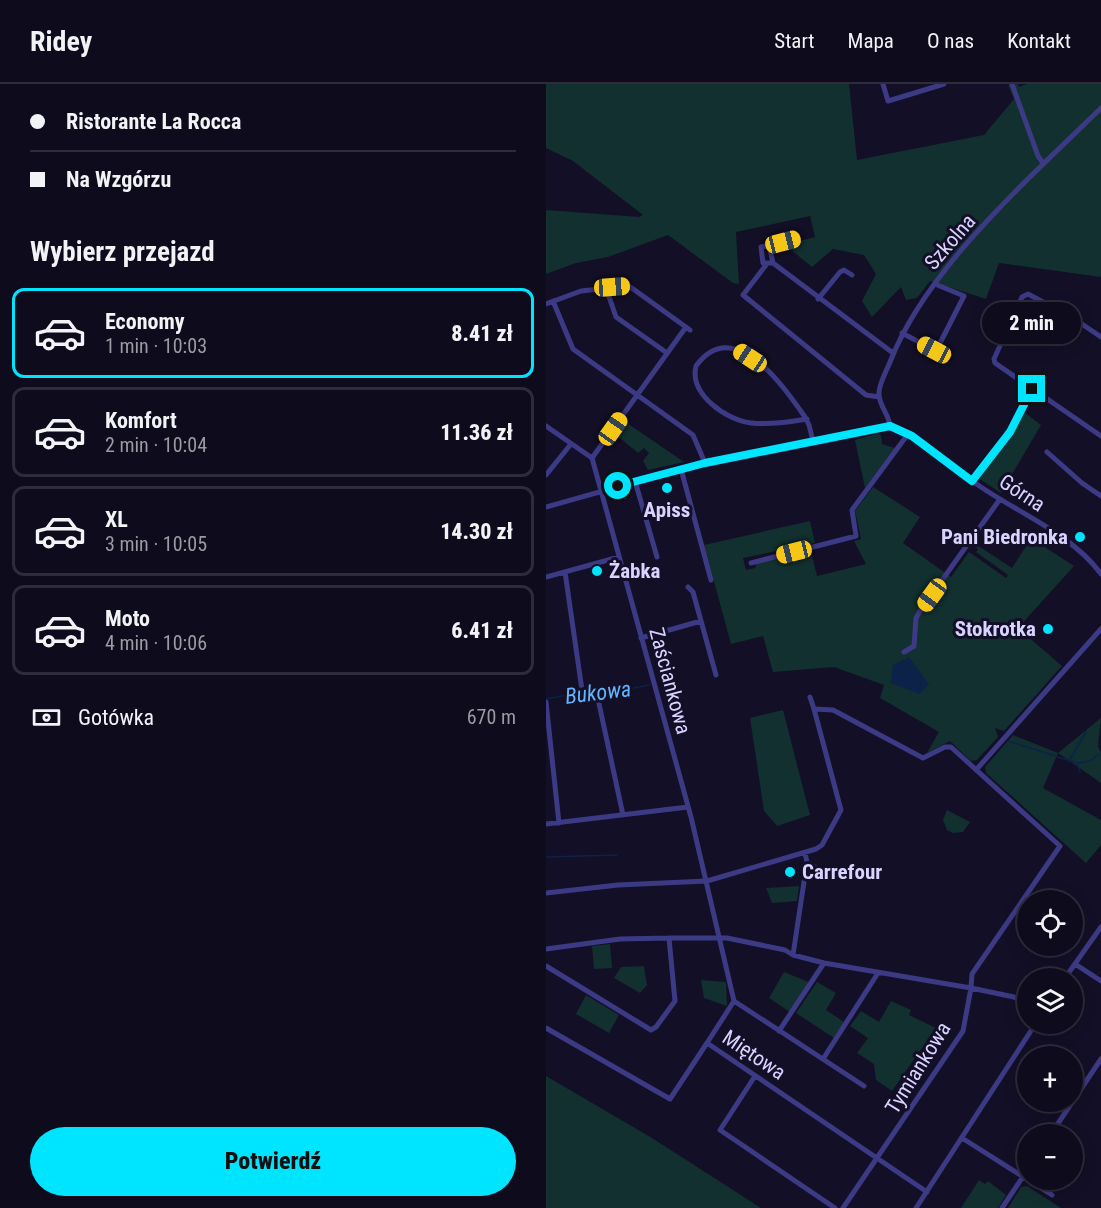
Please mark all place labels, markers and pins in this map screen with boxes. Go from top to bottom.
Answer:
marker: Apiss [660,481,674,495]
place label: Apiss [644,498,690,522]
place label: Pani Biedronka [941,525,1068,549]
marker: Pani Biedronka [1073,530,1087,544]
place label: Żabka [609,559,660,583]
marker: Żabka [590,564,604,578]
place label: Stokrotka [955,617,1036,641]
marker: Stokrotka [1041,622,1055,636]
place label: Carrefour [802,860,882,884]
marker: Carrefour [783,865,797,879]

